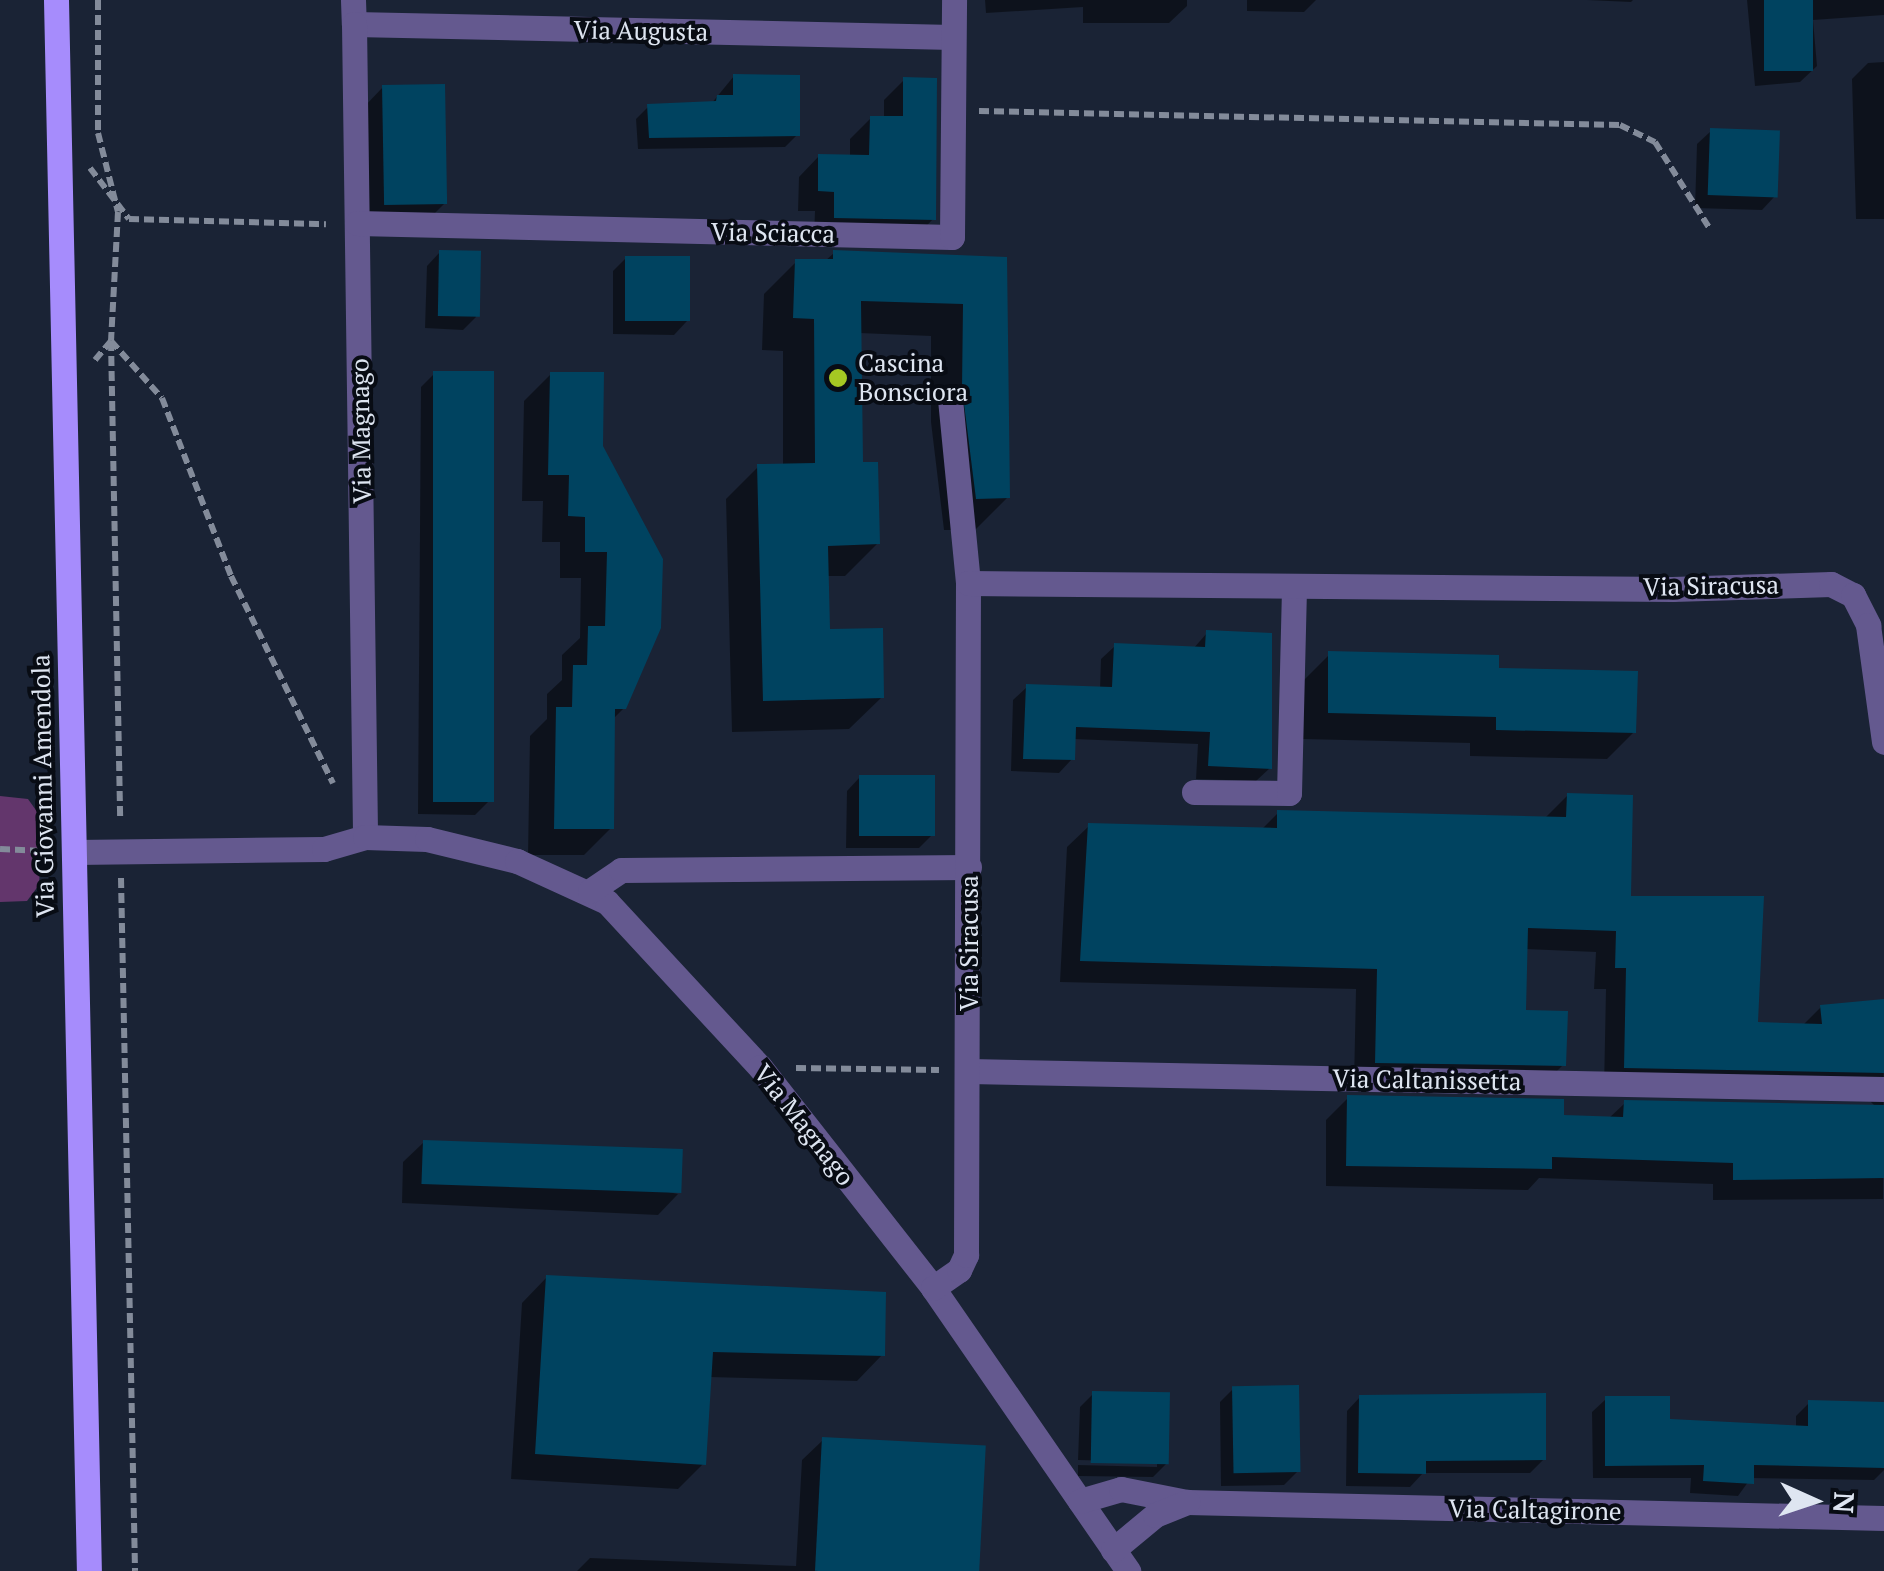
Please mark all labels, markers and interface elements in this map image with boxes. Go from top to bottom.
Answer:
street label: Via Augusta [573,15,709,47]
street label: Via Sciacca [711,217,835,249]
place label: Cascina Bonsciora [858,349,968,408]
street label: Via Magnago [345,358,377,504]
marker: Cascina Bonsciora [827,367,849,389]
street label: Via Siracusa [1643,570,1779,602]
street label: Via Giovanni Amendola [26,654,60,918]
street label: Via Siracusa [954,875,984,1011]
street label: Via Magnago [747,1059,861,1191]
street label: Via Caltanissetta [1332,1063,1522,1097]
north arrow [1764,1451,1864,1551]
text: N [1825,1491,1863,1514]
street label: Via Caltagirone [1448,1493,1622,1527]

